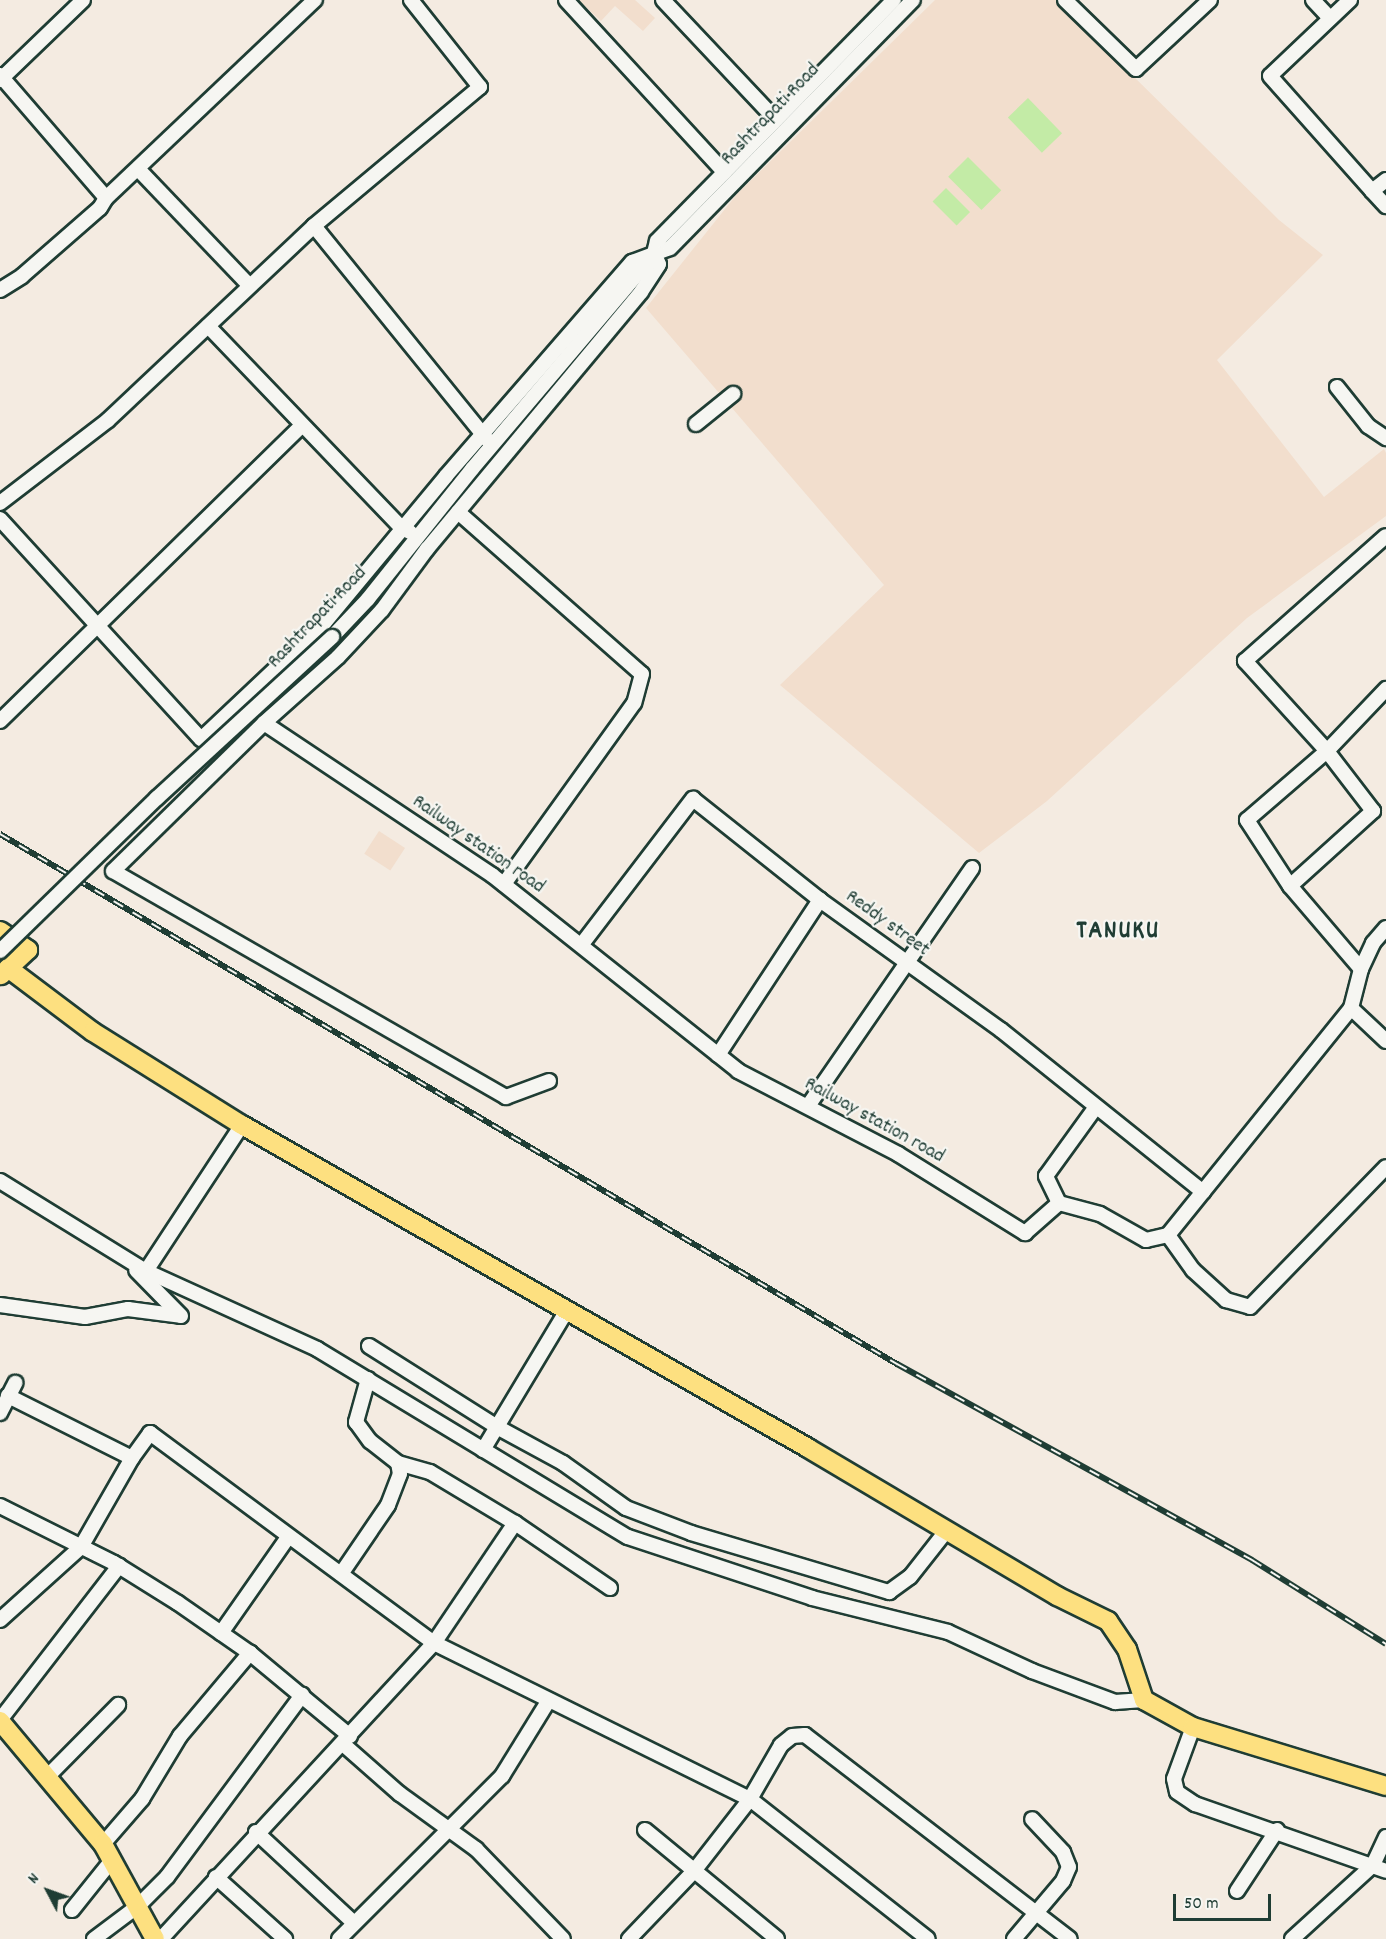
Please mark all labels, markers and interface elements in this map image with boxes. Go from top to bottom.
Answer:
street label: Rashtrapati Road [716,59,826,171]
street label: Rashtrapati Road [263,562,373,674]
street label: Railway station road [407,790,549,900]
street label: Reddy street [840,885,934,963]
district label: TANUKU [1076,916,1160,948]
street label: Railway station road [800,1073,948,1169]
north arrow [18,1861,78,1921]
text: N [23,1868,45,1889]
scale bar [1176,1882,1274,1920]
text: 50 m [1184,1892,1219,1917]

